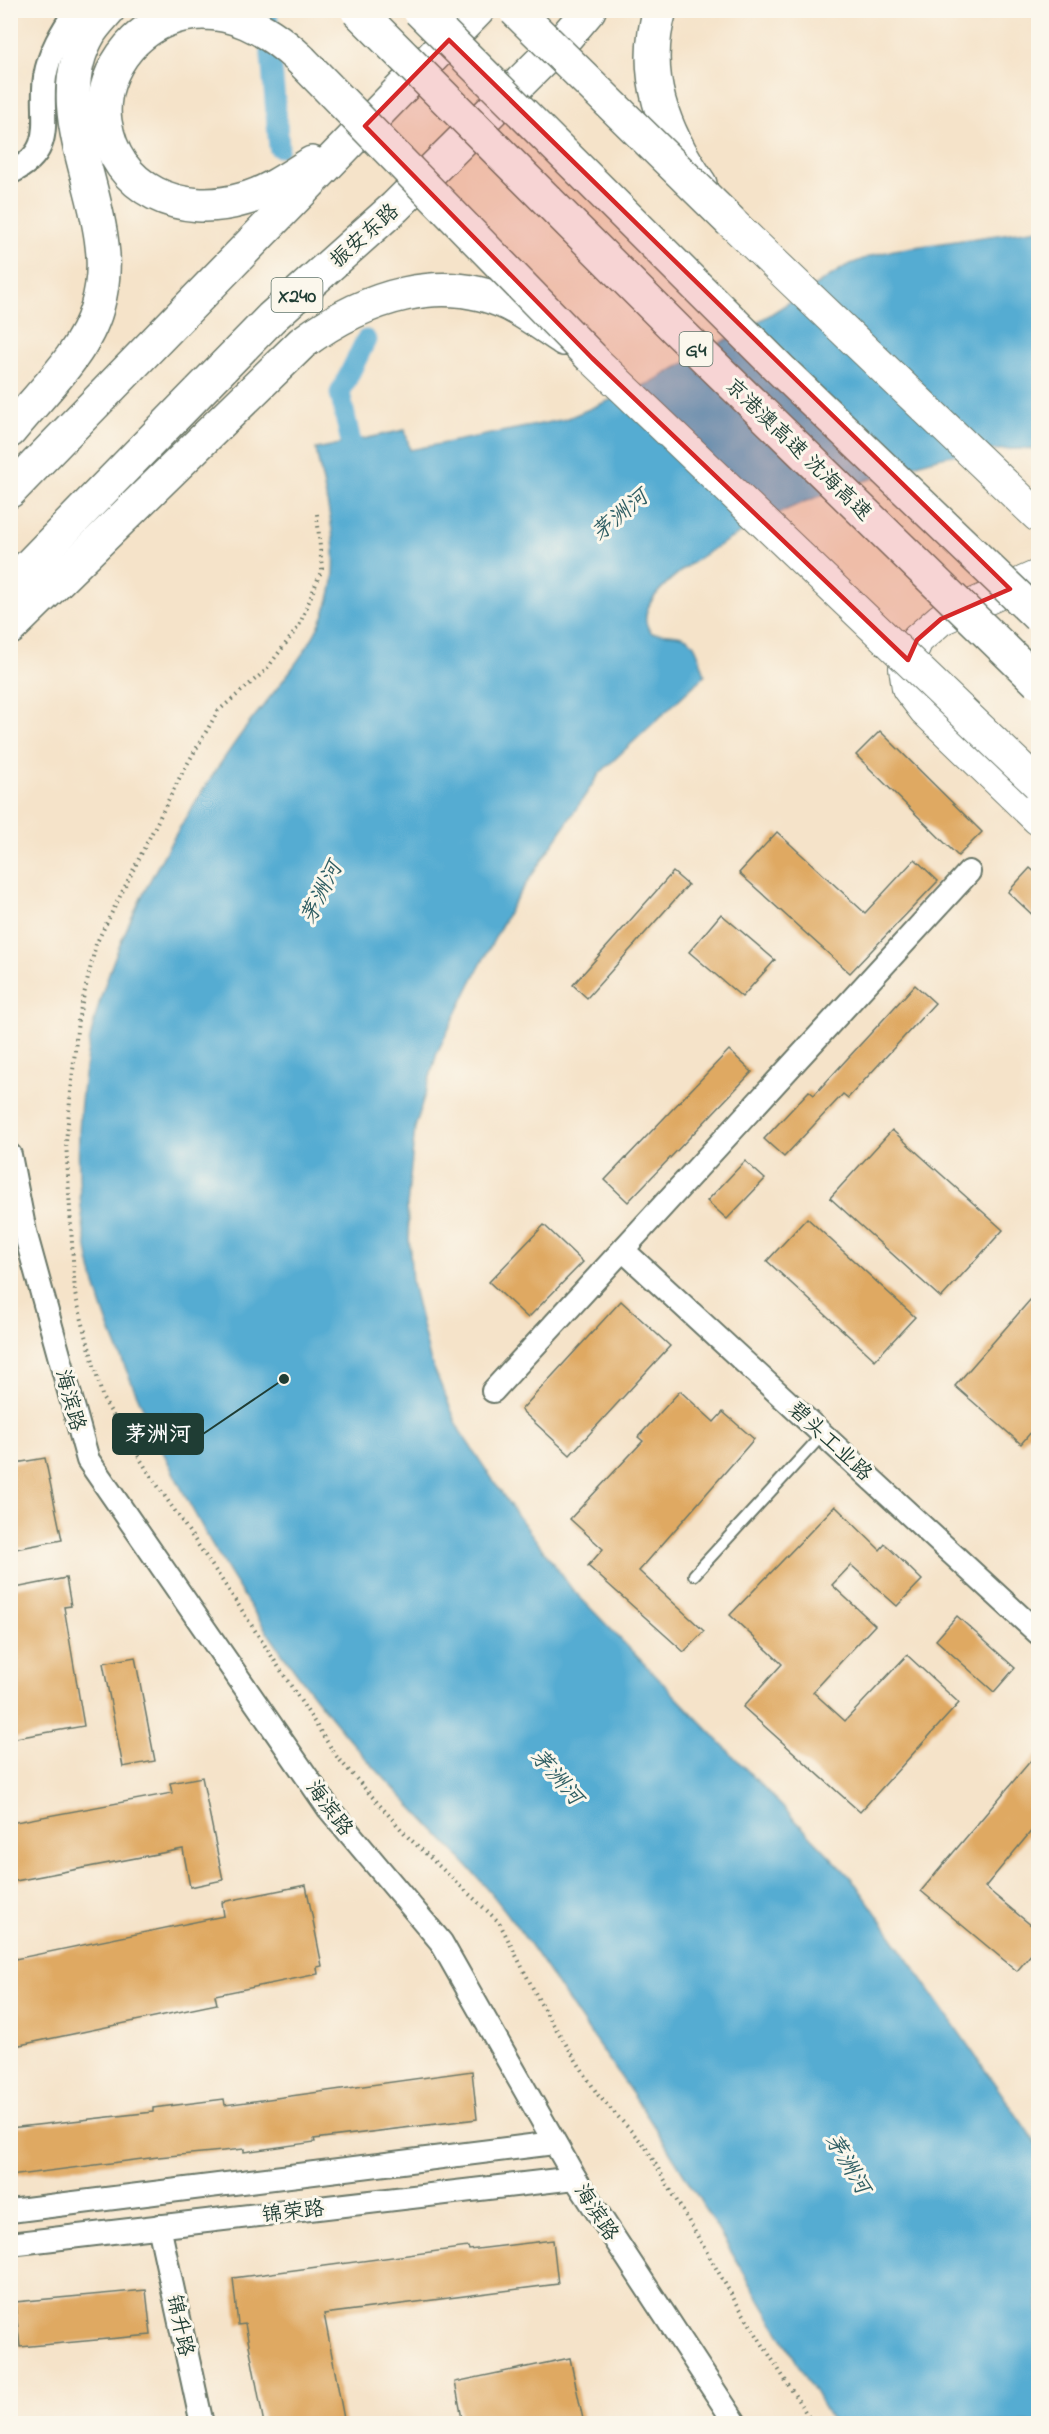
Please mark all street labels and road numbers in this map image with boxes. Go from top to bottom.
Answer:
street label: 振安东路 [324,197,407,276]
road number: X240 [272,278,322,312]
road number: G4 [680,332,712,366]
street label: 京港澳高速 沈海高速 [717,372,878,529]
street label: 海滨路 [46,1366,92,1435]
street label: 碧头工业路 [781,1396,878,1489]
street label: 海滨路 [297,1775,359,1843]
street label: 海滨路 [566,2179,625,2248]
street label: 锦荣路 [260,2194,326,2232]
street label: 锦升路 [158,2291,200,2359]

